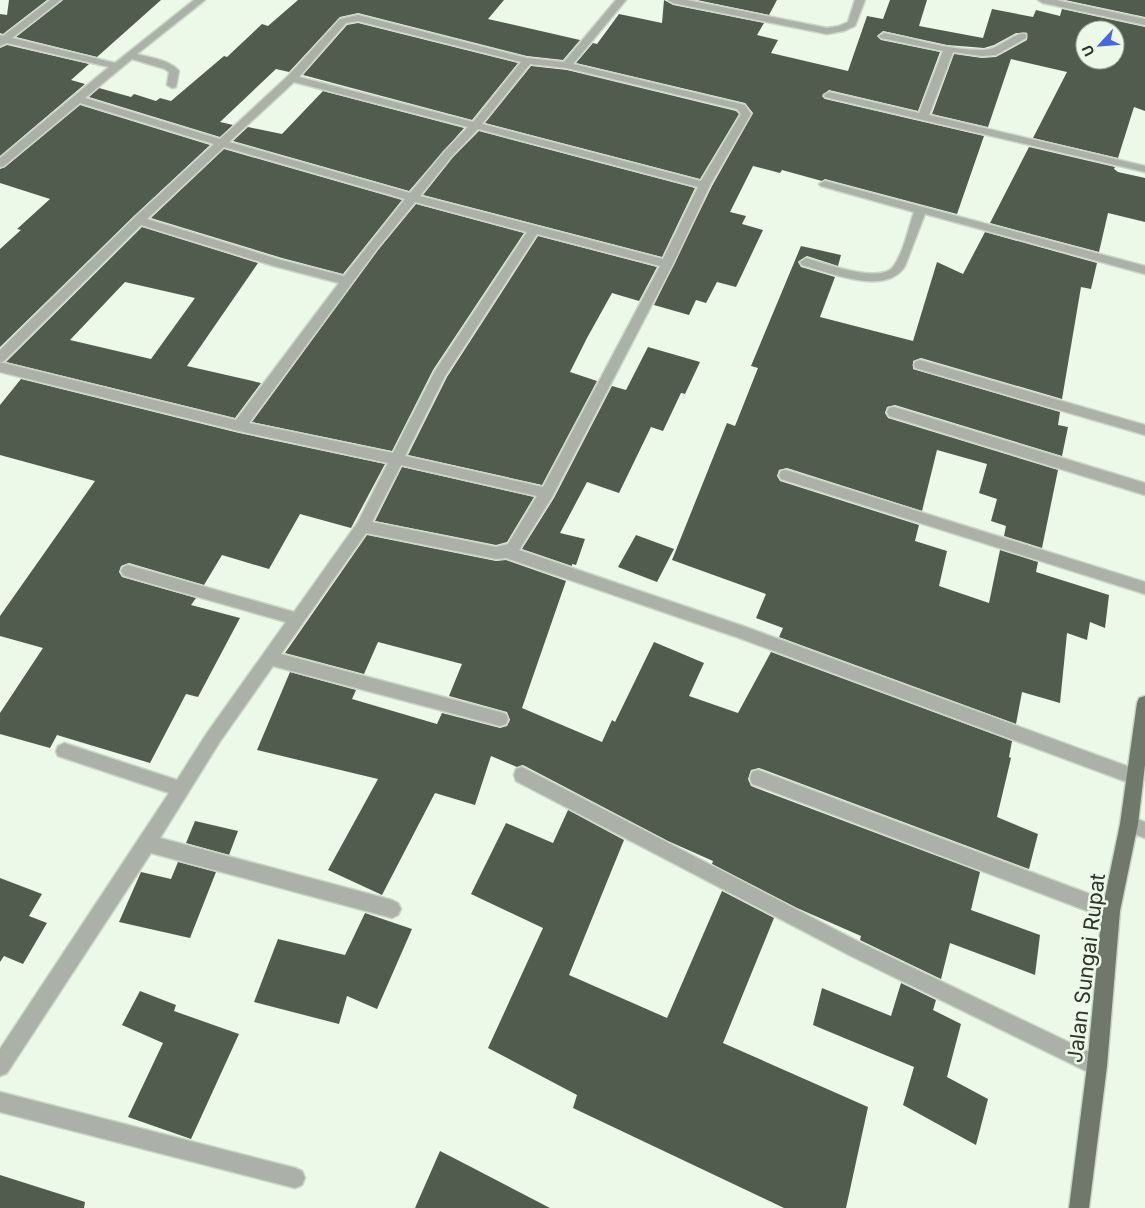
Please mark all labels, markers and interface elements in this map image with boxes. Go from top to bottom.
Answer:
north arrow [1075,20,1125,70]
text: U [1078,43,1098,59]
street label: Jalan Sungai Rupat [1062,872,1110,1064]

